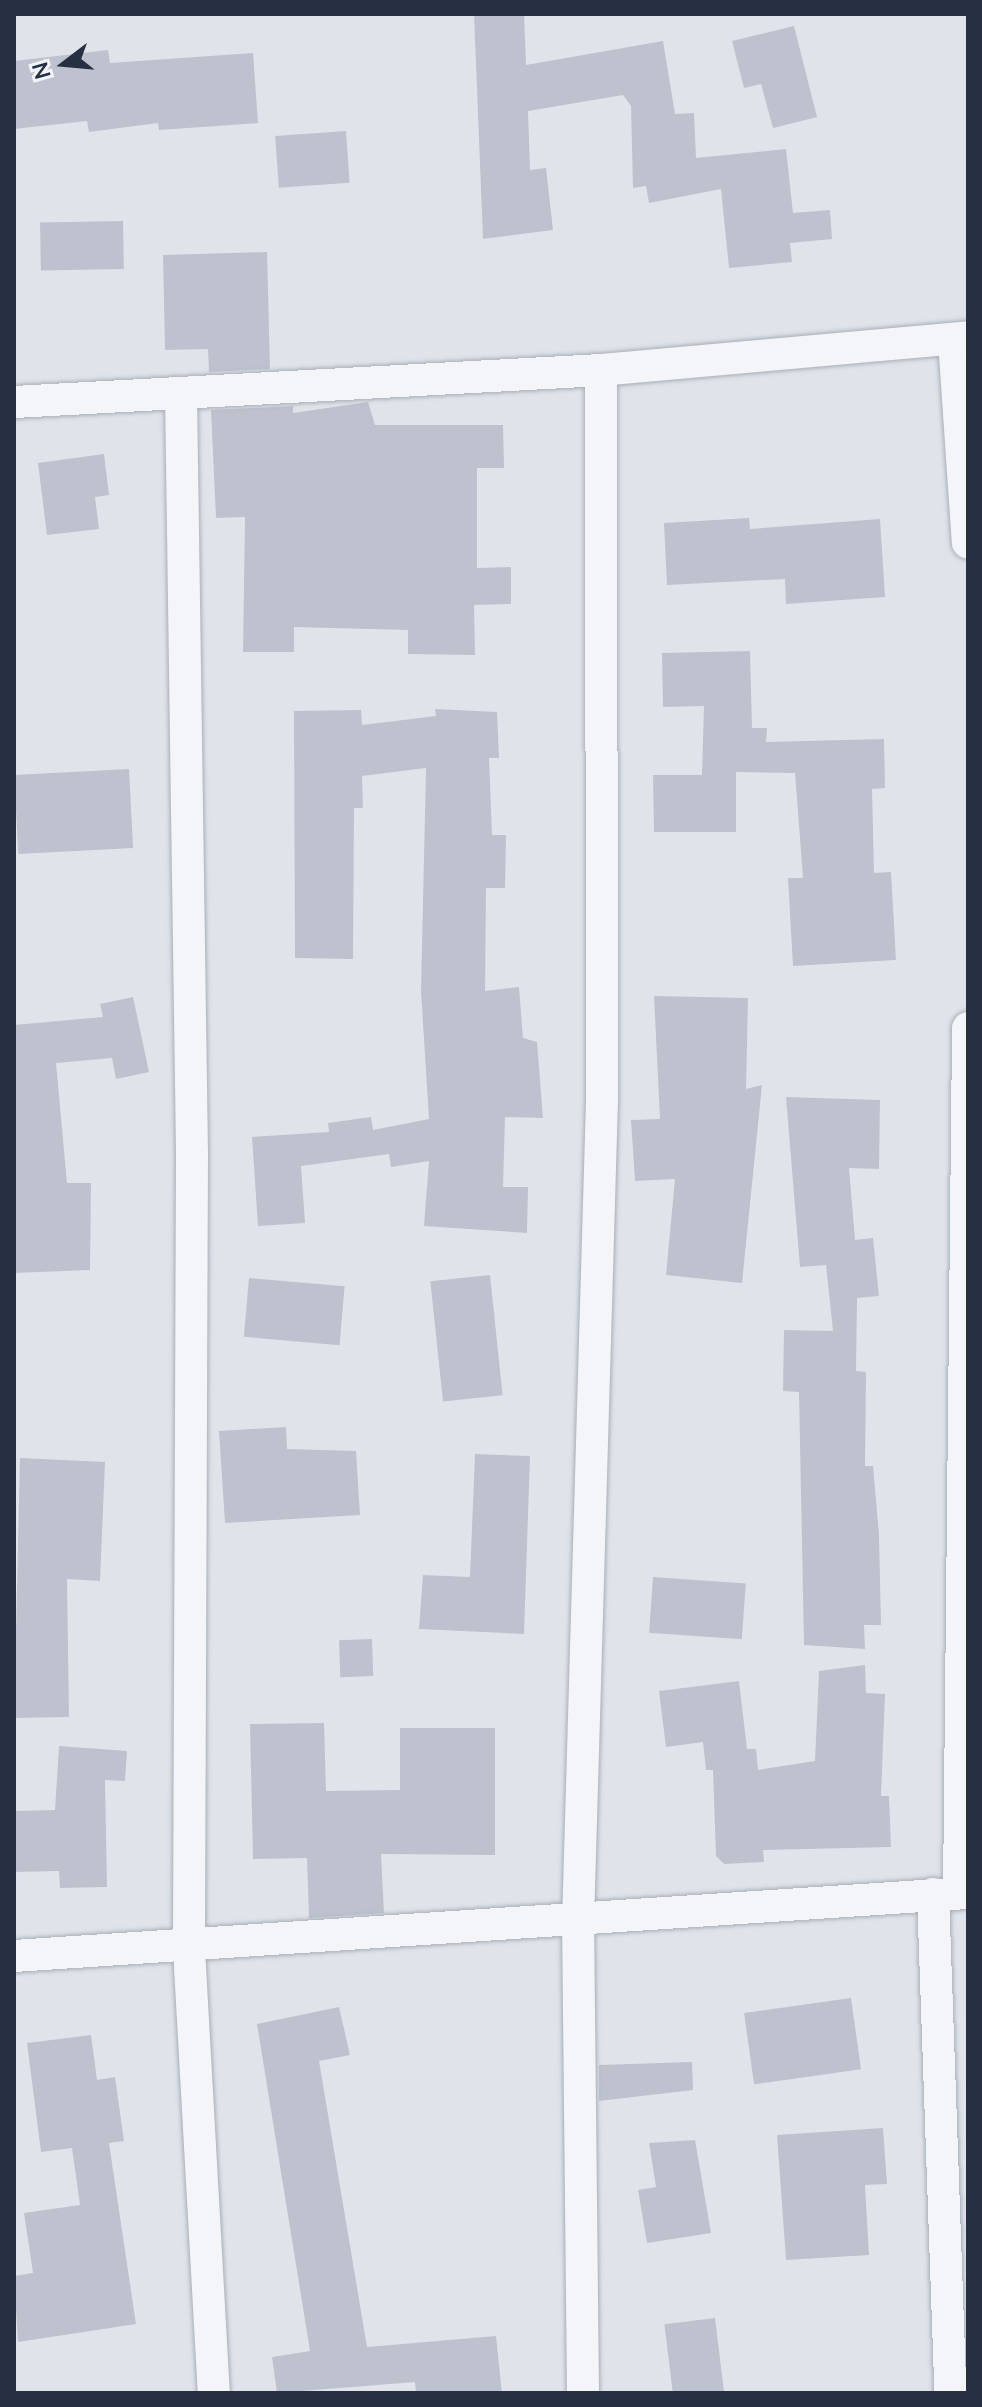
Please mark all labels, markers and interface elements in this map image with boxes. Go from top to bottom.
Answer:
north arrow [24,24,104,104]
text: N [25,59,57,82]

